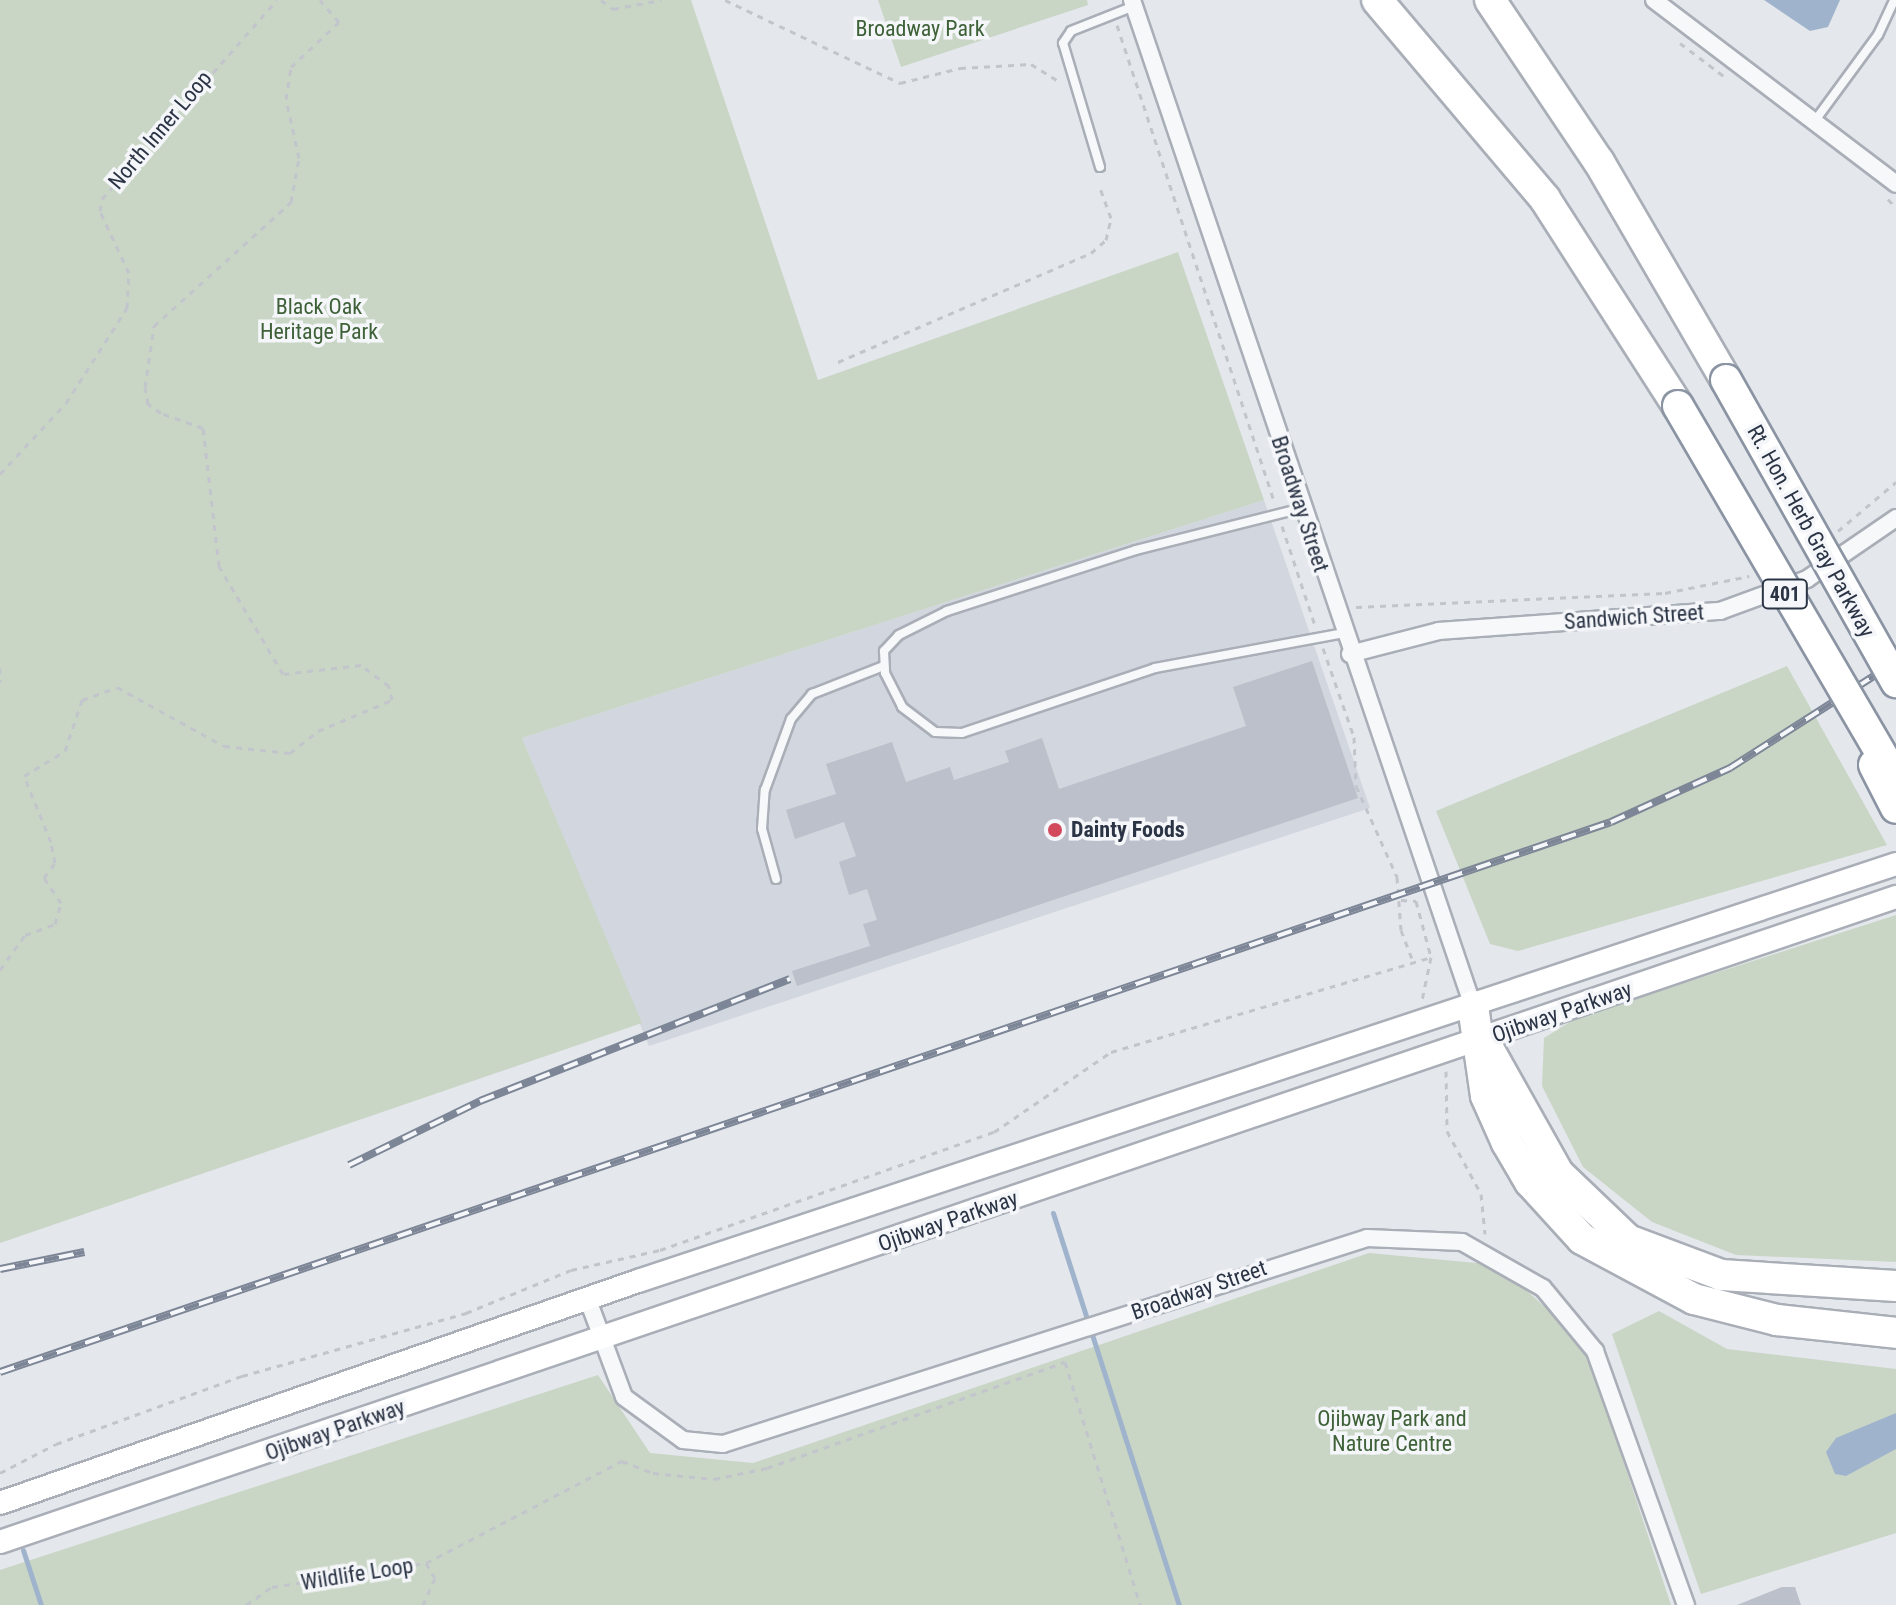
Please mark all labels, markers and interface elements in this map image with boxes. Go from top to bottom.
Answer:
park label: Broadway Park [855,16,985,42]
street label: North Inner Loop [103,65,217,195]
park label: Black Oak Heritage Park [260,293,378,344]
street label: Rt. Hon. Herb Gray Parkway [1742,420,1880,642]
street label: Broadway Street [1266,433,1334,575]
road number: 401 [1761,578,1809,610]
street label: Sandwich Street [1563,599,1705,635]
place label: Dainty Foods [1071,817,1185,843]
marker: Dainty Foods [1046,821,1064,839]
street label: Ojibway Parkway [1489,976,1635,1048]
street label: Ojibway Parkway [875,1185,1021,1257]
street label: Broadway Street [1128,1254,1270,1326]
street label: Ojibway Parkway [262,1394,408,1466]
park label: Ojibway Park and Nature Centre [1317,1405,1467,1456]
street label: Wildlife Loop [299,1552,415,1596]

